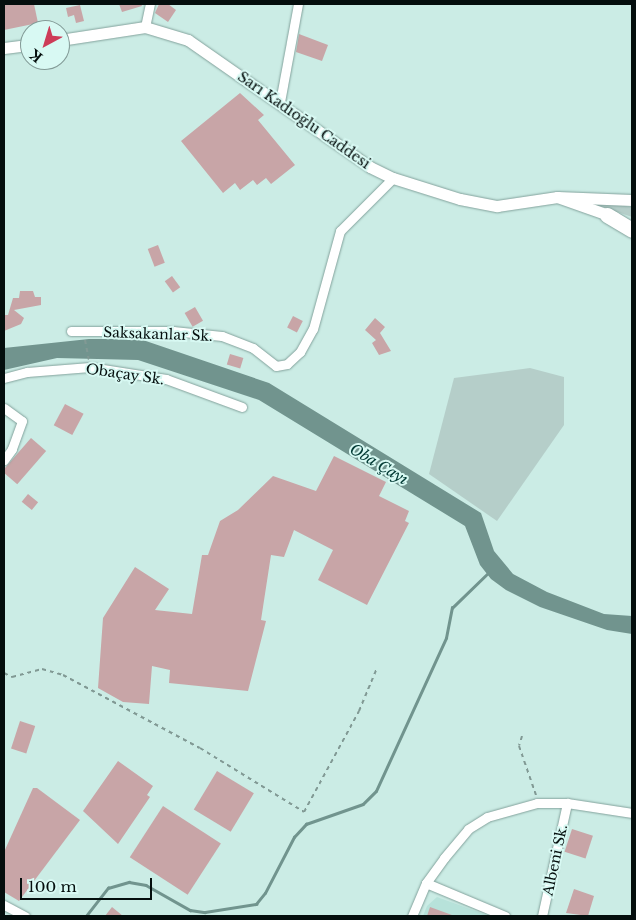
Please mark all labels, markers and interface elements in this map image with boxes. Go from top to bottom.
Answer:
north arrow [20,20,70,70]
text: K [26,45,46,67]
street label: Sarı Kadıoğlu Caddesi [235,68,373,172]
street label: Saksakanlar Sk. [103,324,213,344]
street label: Obaçay Sk. [84,360,166,388]
water label: Oba Çayı [346,440,412,488]
street label: Albeni Sk. [539,823,571,897]
scale bar [22,868,155,900]
text: 100 m [28,877,77,896]

